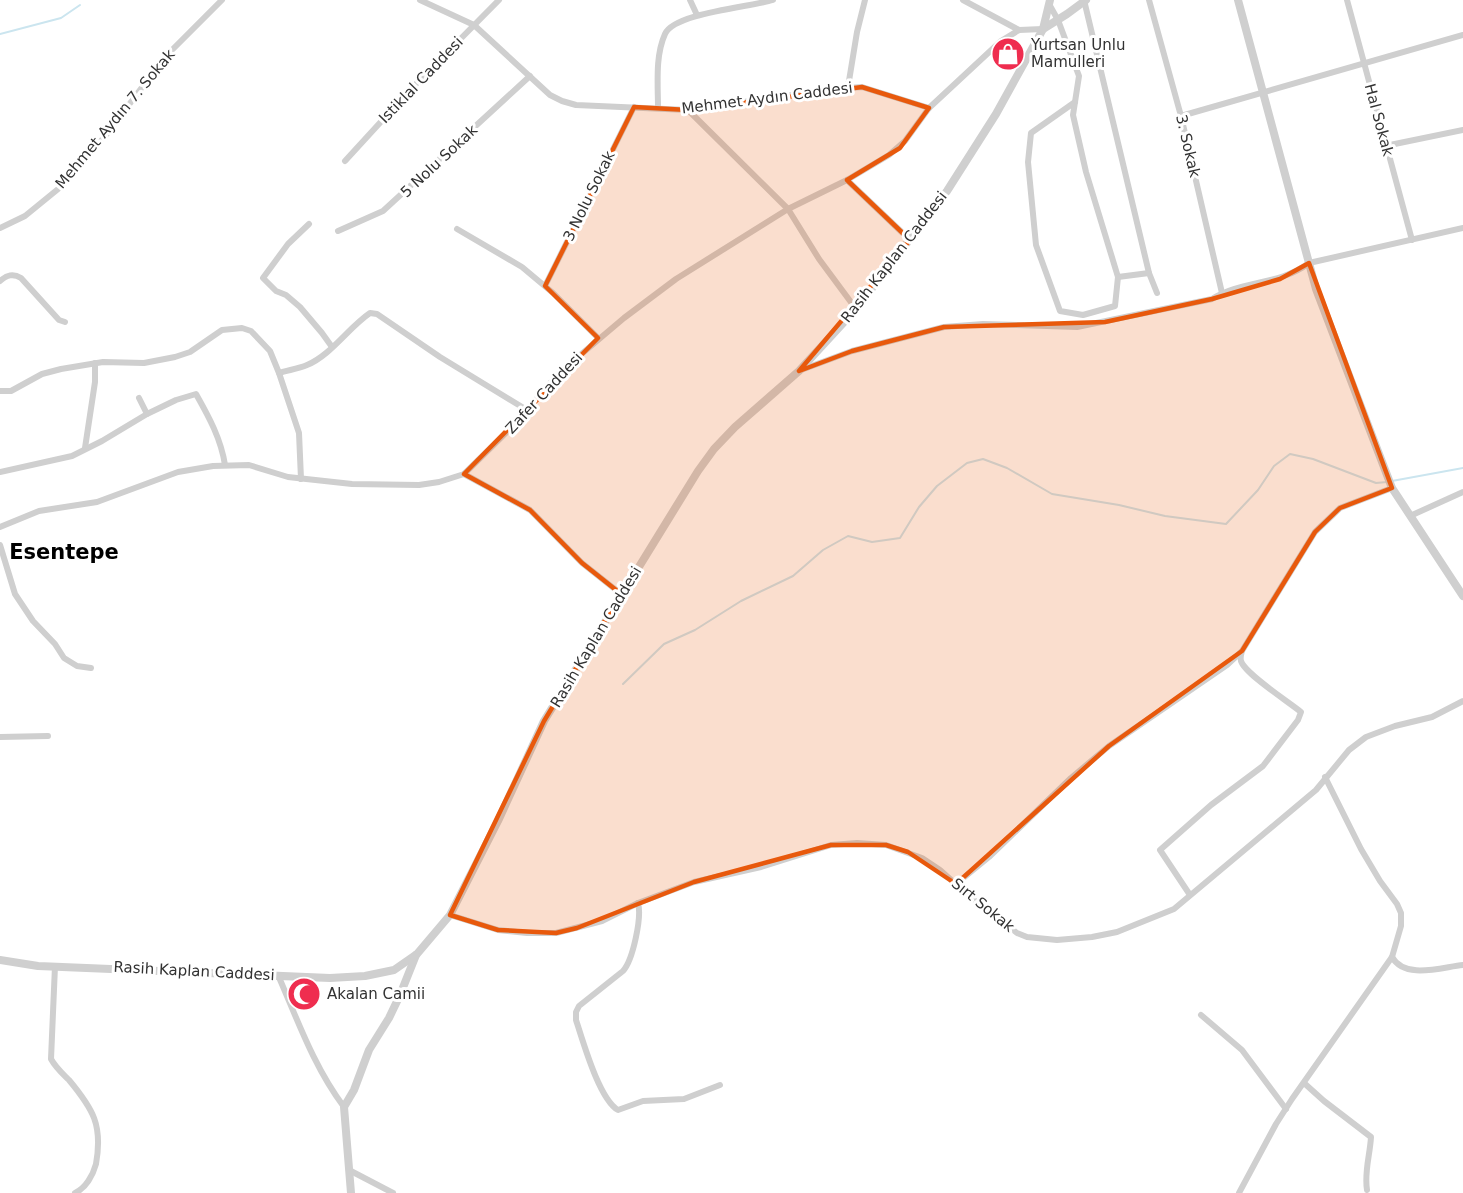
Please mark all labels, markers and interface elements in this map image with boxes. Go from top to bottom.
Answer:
street label: Istiklal Caddesi [375,33,467,127]
shop icon: Yurtsan Unlu Mamulleri [990,36,1026,72]
place label: Yurtsan Unlu Mamulleri [1030,36,1125,71]
street label: Mehmet Aydın 7. Sokak [51,45,179,192]
street label: Mehmet Aydın Caddesi [680,79,854,117]
street label: Hal Sokak [1361,82,1397,159]
street label: 3. Sokak [1172,113,1204,180]
street label: 5 Nolu Sokak [397,121,481,201]
street label: 3 Nolu Sokak [559,148,619,244]
street label: Rasih Kaplan Caddesi [837,188,951,326]
street label: Zafer Caddesi [502,349,586,437]
district label: Esentepe [9,540,119,564]
street label: Rasih Kaplan Caddesi [547,563,645,711]
street label: Sırt Sokak [948,874,1018,936]
street label: Rasih Kaplan Caddesi [113,958,275,984]
mosque icon: Akalan Camii [286,976,322,1012]
place label: Akalan Camii [327,985,425,1003]

